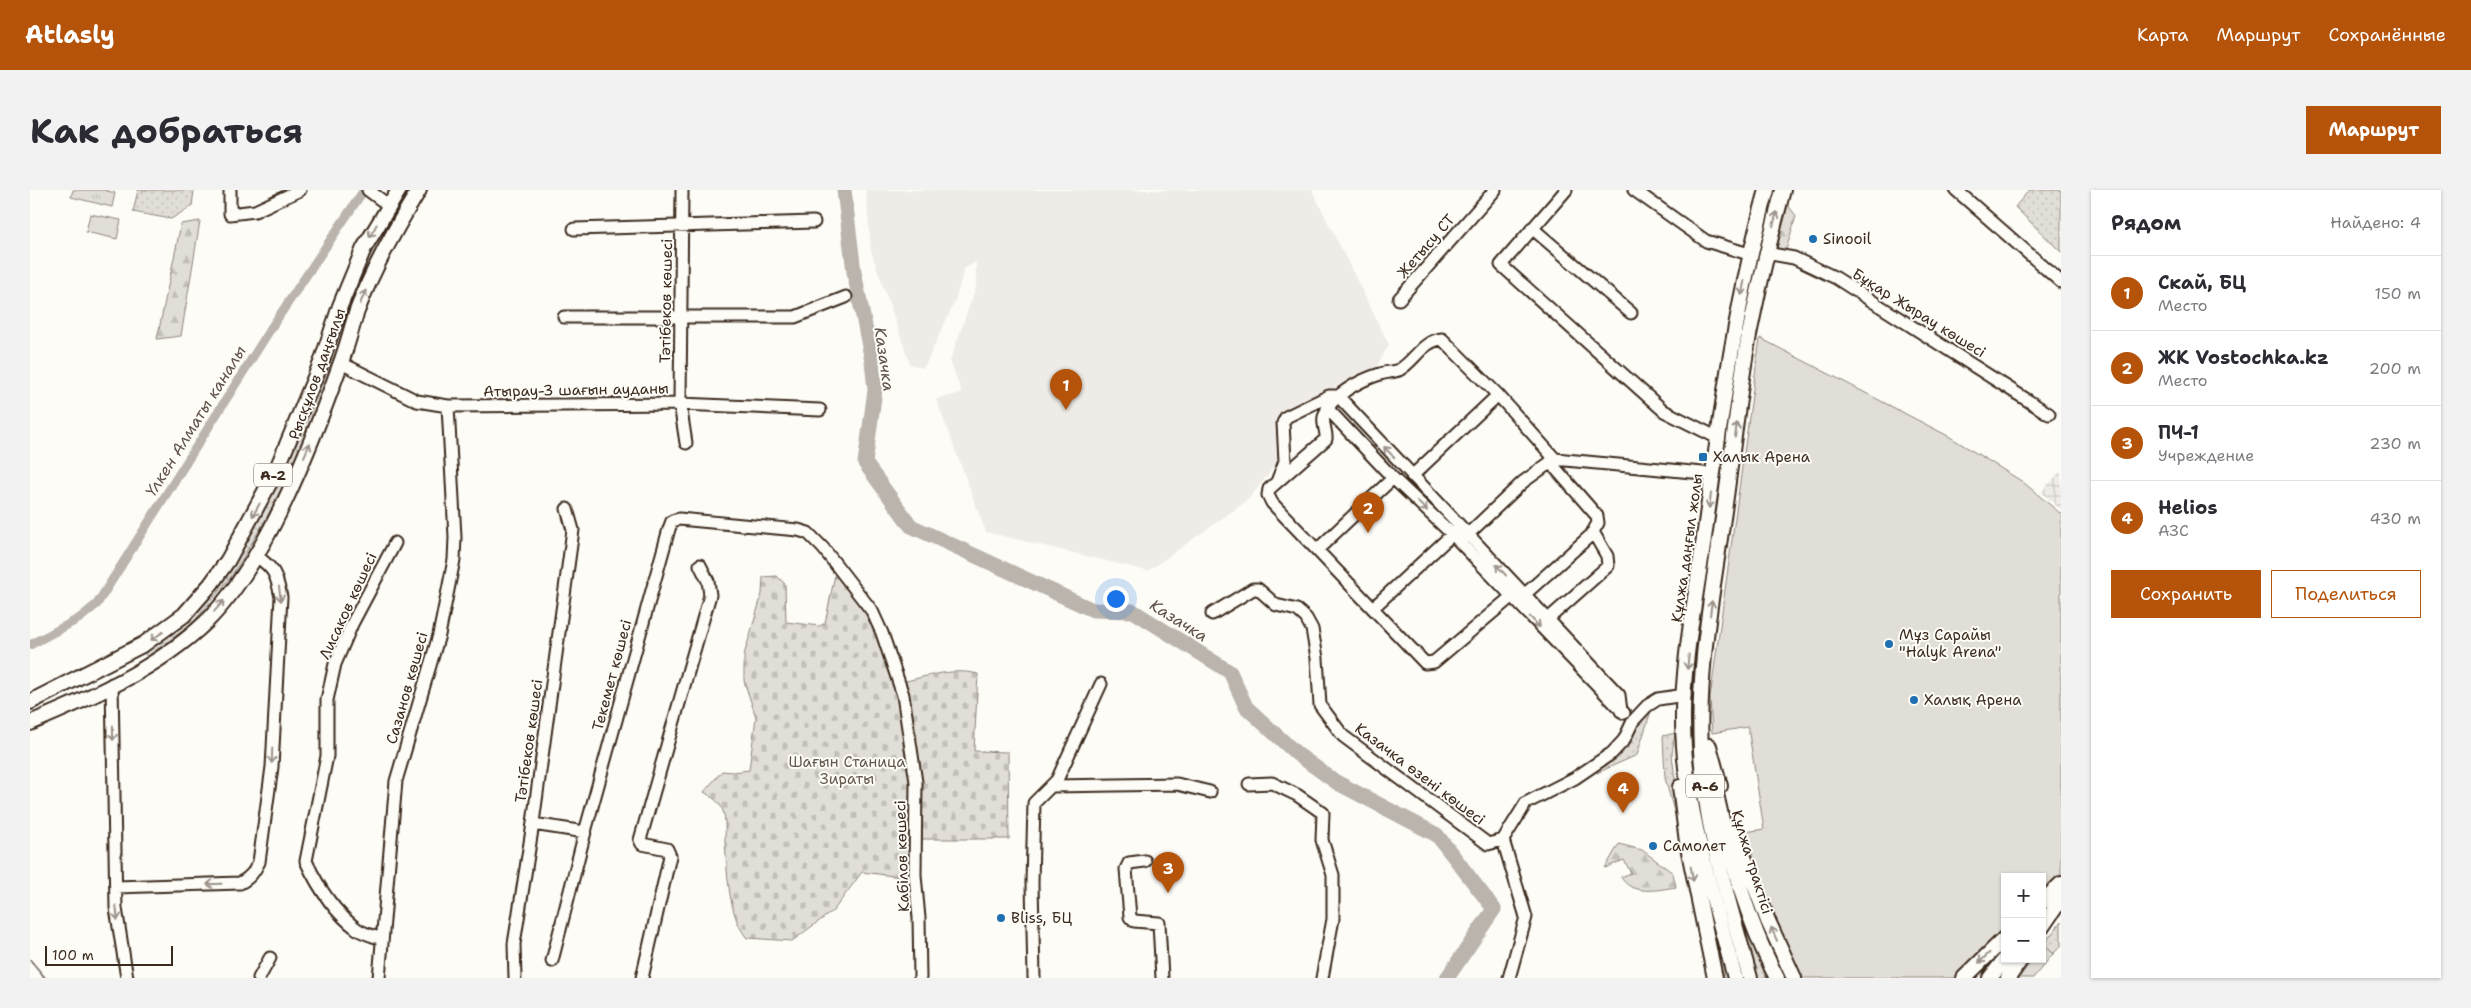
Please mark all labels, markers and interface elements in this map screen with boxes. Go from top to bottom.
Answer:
text: Atlasly [25,19,115,51]
text: Карта [2137,23,2188,47]
text: Маршрут [2216,23,2300,47]
text: Сохранённые [2328,23,2446,47]
button: Маршрут [2306,106,2441,154]
text: Как добраться [30,107,303,154]
text: Рядом [2111,209,2181,237]
street label: Жетысу СТ [1393,210,1459,282]
one-way arrow [1771,212,1781,228]
text: Найдено: 4 [2330,212,2421,233]
one-way arrow [368,224,378,239]
place label: Sinooil [1823,229,1872,249]
marker: Sinooil [1807,233,1819,245]
street label: Тәтібеков көшесі [655,239,677,363]
street label: Бұқар Жырау көшесі [1848,264,1990,362]
text: Скай, БЦ [2158,270,2246,295]
one-way arrow [1737,280,1747,296]
text: 1 [2123,283,2131,304]
text: 150 m [2374,283,2421,304]
one-way arrow [359,290,368,305]
text: Место [2158,295,2208,316]
street label: Рысқұлов даңғылы [284,305,350,443]
water label: Казачка [870,326,899,393]
water label: Үлкен Алматы каналы [140,341,251,501]
text: ЖК Vostochka.kz [2158,345,2329,370]
text: 2 [2121,358,2133,379]
text: 200 m [2369,358,2421,379]
pin: 1 [1050,369,1082,410]
text: Место [2158,370,2208,391]
street label: Атырау-3 шағын ауданы [483,378,669,402]
text: ПЧ-1 [2158,420,2199,445]
one-way arrow [1731,423,1741,439]
text: 3 [2121,433,2133,454]
text: 230 m [2369,433,2421,454]
one-way arrow [302,443,312,458]
text: Учреждение [2158,445,2254,466]
one-way arrow [1383,446,1395,458]
place label: Халык Арена [1713,447,1811,467]
marker: Халык Арена [1697,451,1709,463]
road number: A-2 [254,464,292,486]
street label: Құлжа даңғыл жолы [1667,472,1707,624]
pin: 2 [1352,492,1384,533]
one-way arrow [1704,492,1714,508]
text: Helios [2158,495,2218,520]
one-way arrow [1416,500,1428,512]
one-way arrow [250,502,260,516]
text: 4 [2121,508,2133,529]
text: 430 m [2370,508,2421,529]
text: АЗС [2158,520,2189,541]
street label: Лисаков көшесі [315,549,381,663]
one-way arrow [1495,564,1507,576]
button: Сохранить [2111,570,2261,618]
button: Поделиться [2271,570,2421,618]
one-way arrow [275,585,285,601]
your location [1103,586,1129,612]
water label: Казачка [1146,594,1212,646]
one-way arrow [213,600,225,613]
one-way arrow [1706,601,1716,617]
one-way arrow [1529,616,1541,629]
street label: Текемет көшесі [588,617,636,733]
place label: Мұз Сарайы "Halyk Arena" [1899,625,2001,662]
street label: Сазанов көшесі [381,630,433,746]
one-way arrow [150,631,164,641]
marker: Мұз Сарайы "Halyk Arena" [1883,638,1895,650]
one-way arrow [1683,653,1693,669]
street label: Тәтібеков көшесі [510,678,548,804]
place label: Халық Арена [1924,690,2022,710]
marker: Халық Арена [1908,694,1920,706]
street label: Казачка өзені көшесі [1351,718,1489,830]
one-way arrow [108,724,118,741]
one-way arrow [268,747,277,763]
park label: Шағын Станица Зираты [788,752,906,789]
pin: 4 [1607,772,1639,813]
road number: A-6 [1686,774,1724,798]
street label: Кабілов көшесі [890,800,914,912]
street label: Құлжа трактісі [1727,808,1777,916]
place label: Самолет [1663,836,1726,856]
marker: Самолет [1647,840,1659,852]
pin: 3 [1152,852,1184,893]
one-way arrow [1688,866,1698,882]
map controls [2001,873,2046,963]
button: + [2001,873,2046,918]
one-way arrow [206,879,222,888]
one-way arrow [112,905,122,921]
place label: Bliss, БЦ [1011,908,1072,928]
marker: Bliss, БЦ [995,912,1007,924]
button: − [2001,918,2046,963]
one-way arrow [1768,927,1778,942]
scale bar [45,943,172,966]
text: 100 m [52,946,94,964]
one-way arrow [1978,952,1991,964]

